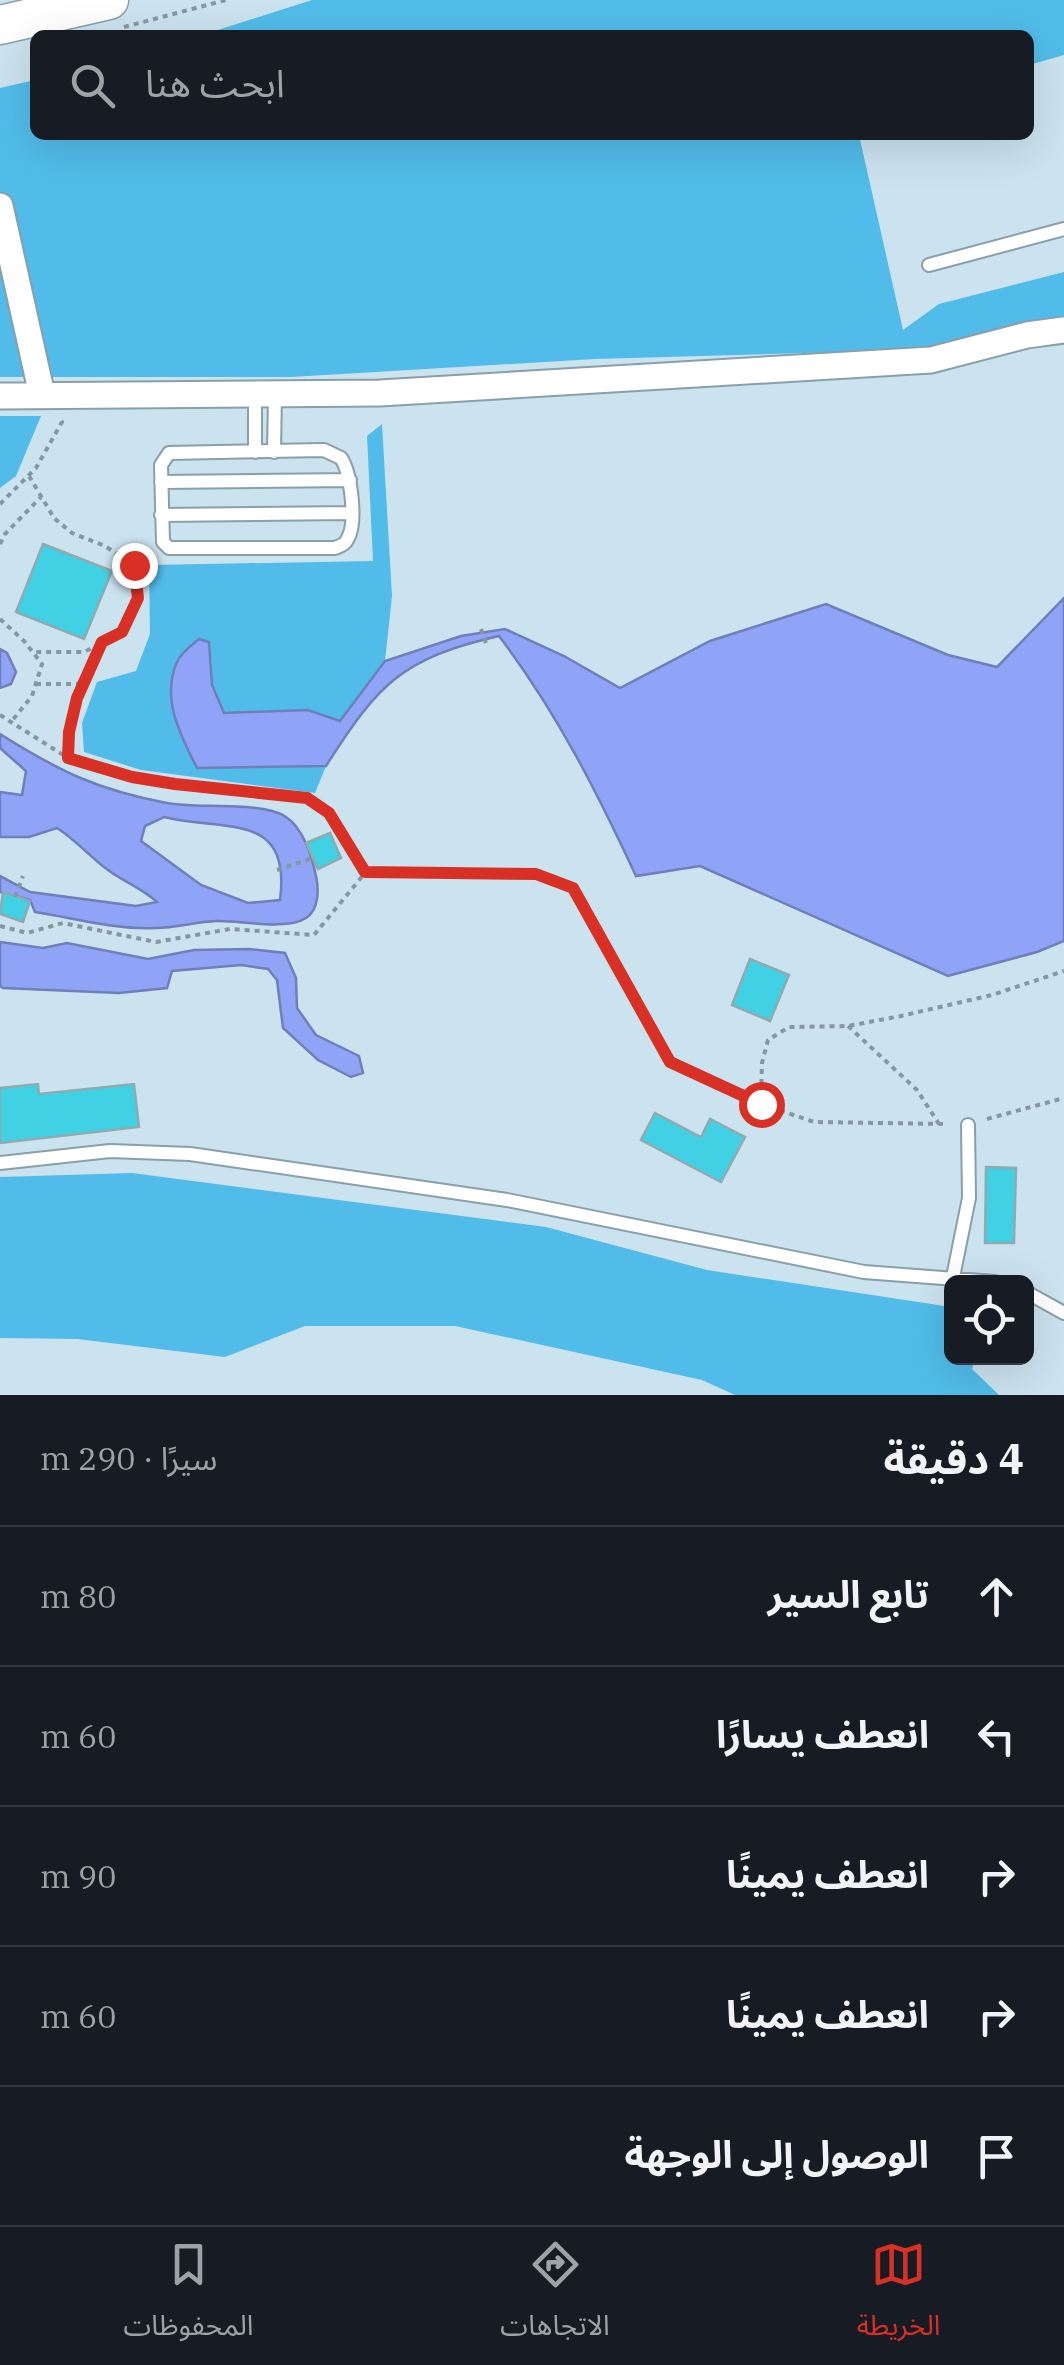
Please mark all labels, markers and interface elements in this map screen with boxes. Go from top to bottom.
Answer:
search box [30,30,1034,140]
icon: search [65,58,120,113]
text: ابحث هنا [145,58,285,107]
route end [112,543,158,589]
route start [739,1082,785,1128]
map controls [944,1275,1034,1365]
button: locate [944,1275,1034,1365]
text: 4 دقيقة [883,1431,1024,1486]
text: سيرًا · 290 m [40,1437,217,1479]
text: تابع السير [768,1569,929,1618]
icon: ahead [969,1569,1024,1624]
text: 80 m [40,1575,116,1617]
text: انعطف يسارًا [716,1709,929,1758]
icon: left [969,1709,1024,1764]
text: 60 m [40,1715,116,1757]
text: انعطف يمينًا [726,1849,929,1898]
icon: right [969,1849,1024,1904]
text: 90 m [40,1855,116,1897]
text: انعطف يمينًا [726,1989,929,2038]
icon: right [969,1989,1024,2044]
text: 60 m [40,1995,116,2037]
text: الوصول إلى الوجهة [624,2129,929,2178]
icon: arrive [969,2129,1024,2184]
tab: المحفوظات [123,2237,253,2356]
tab: الاتجاهات [500,2237,610,2356]
tab: الخريطة [857,2237,941,2356]

